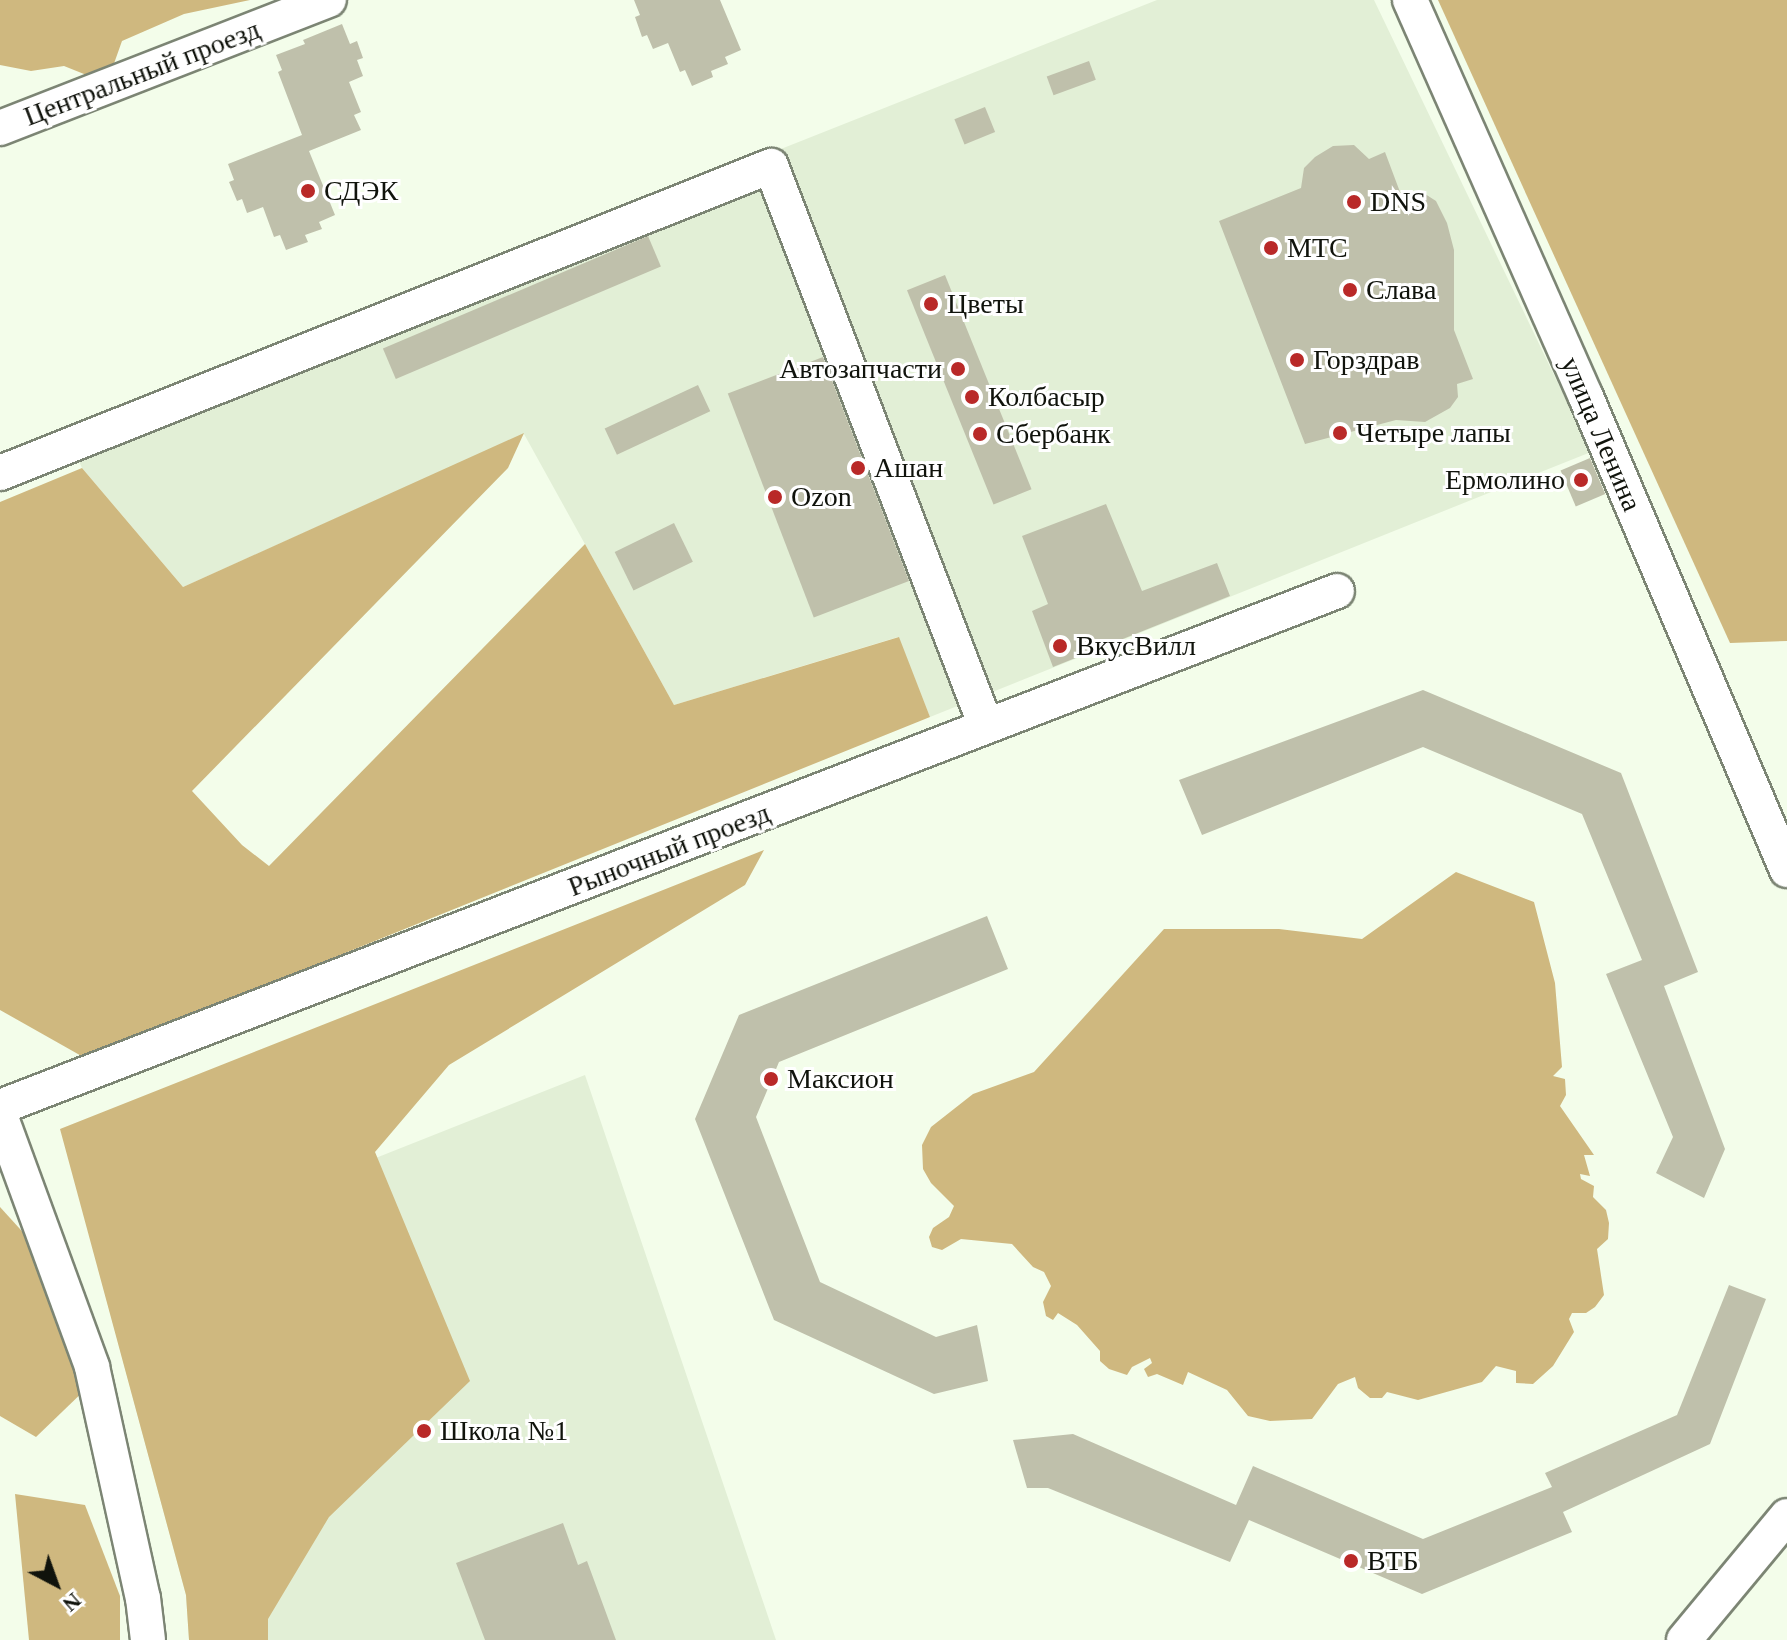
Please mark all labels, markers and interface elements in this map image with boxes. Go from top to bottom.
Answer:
street label: Центральный проезд [19,12,265,134]
place label: СДЭК [324,174,398,208]
marker: СДЭК [299,182,317,200]
place label: DNS [1370,185,1426,219]
marker: DNS [1345,193,1363,211]
place label: МТС [1287,231,1348,265]
marker: МТС [1262,239,1280,257]
place label: Слава [1366,273,1436,307]
marker: Слава [1341,281,1359,299]
place label: Цветы [947,287,1024,321]
marker: Цветы [922,295,940,313]
place label: Горздрав [1313,343,1420,377]
marker: Горздрав [1288,351,1306,369]
place label: Автозапчасти [779,352,942,386]
street label: улица Ленина [1553,352,1649,516]
marker: Автозапчасти [949,360,967,378]
place label: Колбасыр [988,380,1105,414]
marker: Колбасыр [963,388,981,406]
place label: Четыре лапы [1356,416,1511,450]
place label: Сбербанк [996,417,1111,451]
marker: Четыре лапы [1331,424,1349,442]
marker: Сбербанк [971,425,989,443]
place label: Ашан [874,451,943,485]
marker: Ашан [849,459,867,477]
place label: Ермолино [1445,463,1565,497]
marker: Ермолино [1572,471,1590,489]
place label: Ozon [791,480,852,514]
marker: Ozon [766,488,784,506]
place label: ВкусВилл [1076,629,1196,663]
marker: ВкусВилл [1051,637,1069,655]
street label: Рыночный проезд [563,796,775,904]
place label: Максион [787,1062,894,1096]
marker: Максион [762,1070,780,1088]
place label: Школа №1 [440,1414,568,1448]
marker: Школа №1 [415,1422,433,1440]
north arrow [16,1544,96,1624]
place label: ВТБ [1367,1544,1418,1578]
marker: ВТБ [1342,1552,1360,1570]
text: N [58,1588,86,1617]

